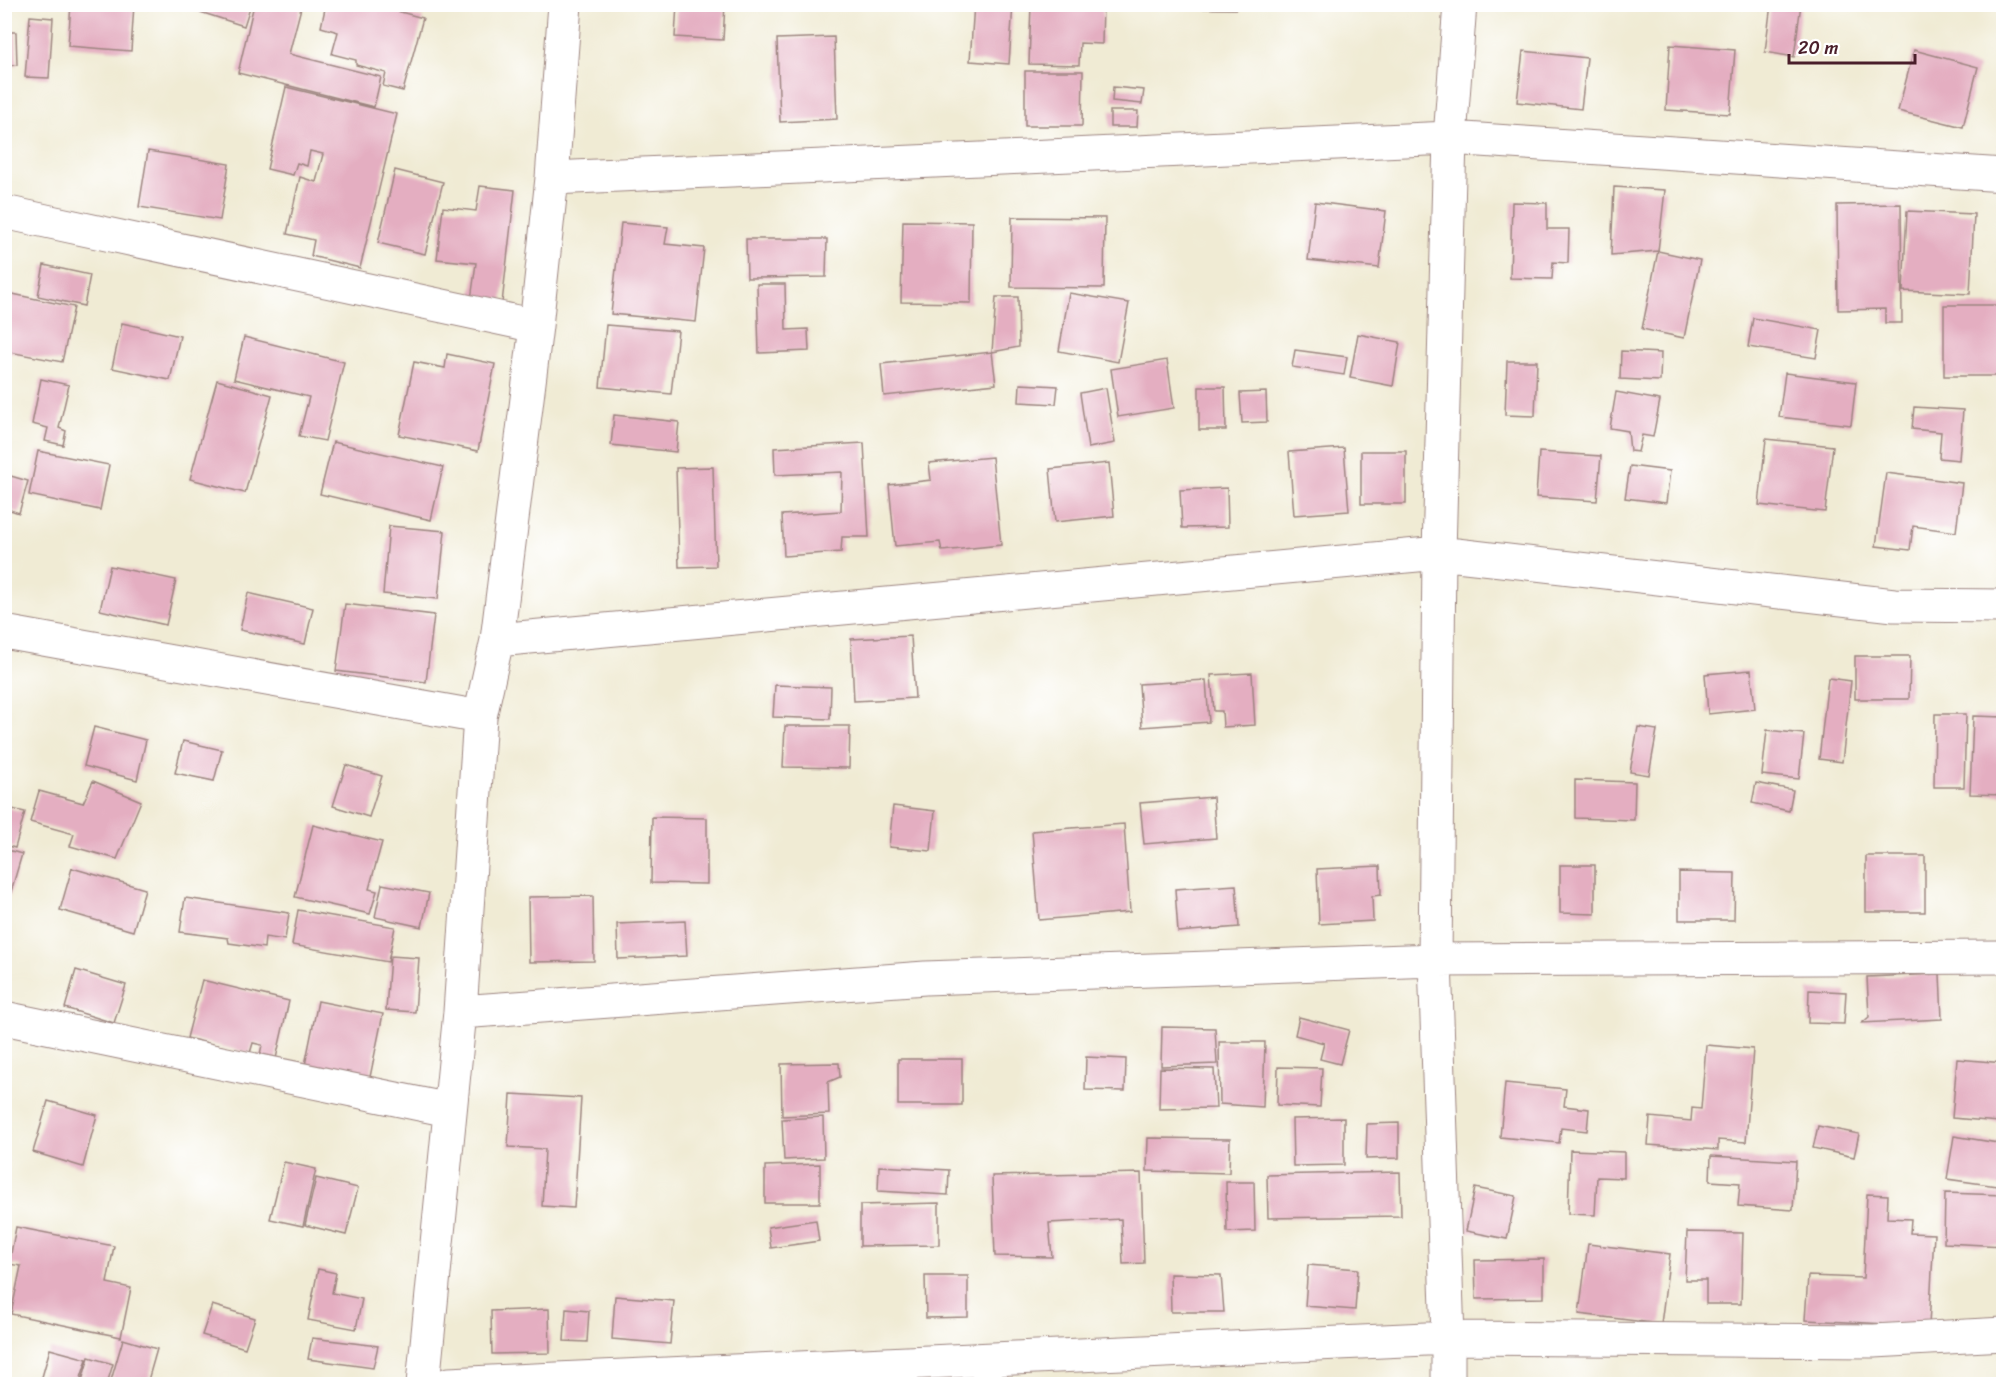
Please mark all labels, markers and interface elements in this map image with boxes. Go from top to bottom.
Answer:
scale bar [1789,27,1915,65]
text: 20 m [1798,32,1838,64]

